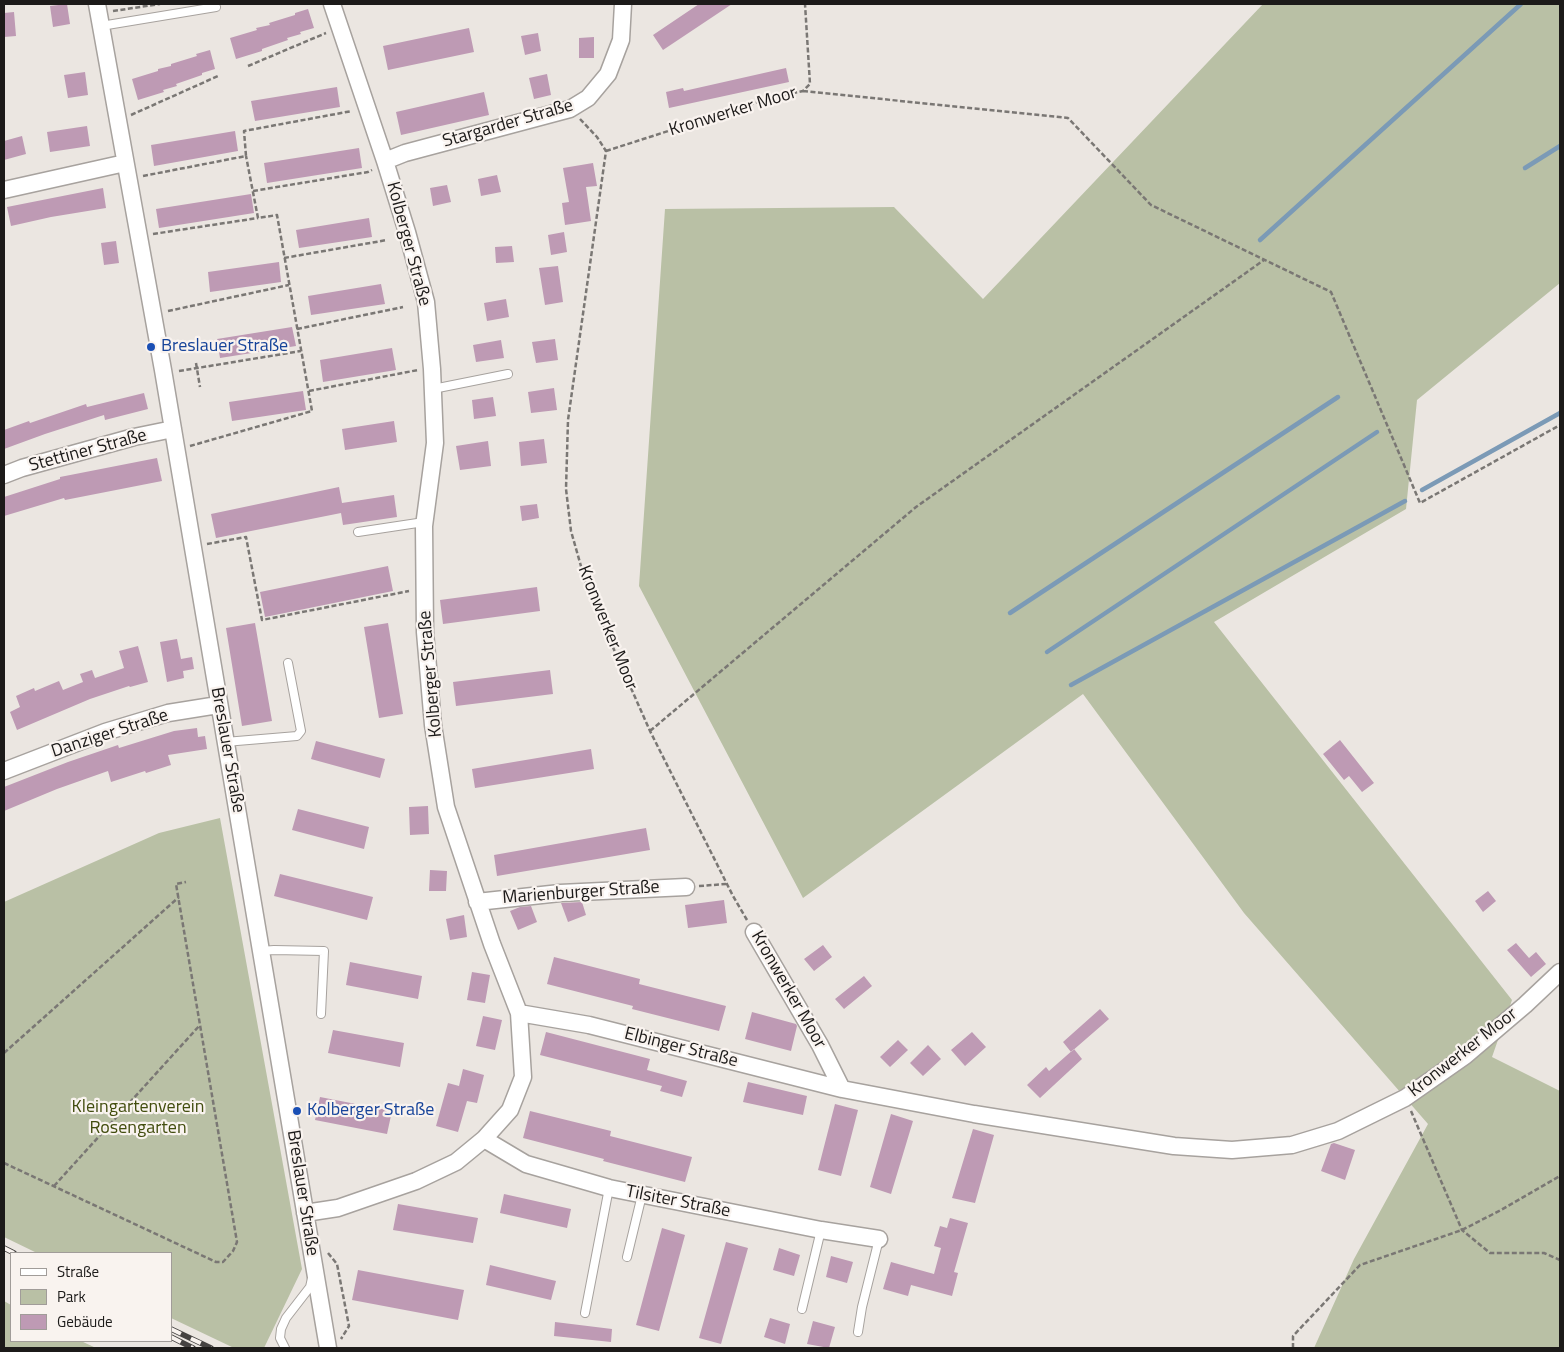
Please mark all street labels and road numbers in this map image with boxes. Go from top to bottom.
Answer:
street label: Kronwerker Moor [667,82,799,142]
street label: Stargarder Straße [440,95,576,153]
street label: Kolberger Straße [381,180,435,308]
street label: Stettiner Straße [27,425,149,477]
street label: Kronwerker Moor [572,563,642,693]
street label: Kolberger Straße [415,610,447,738]
street label: Breslauer Straße [205,685,249,815]
street label: Danziger Straße [49,705,171,763]
street label: Marienburger Straße [502,877,660,909]
street label: Kronwerker Moor [746,927,830,1053]
street label: Kronwerker Moor [1404,1004,1522,1102]
street label: Elbinger Straße [622,1023,740,1073]
street label: Breslauer Straße [281,1128,323,1258]
street label: Tilsiter Straße [624,1181,732,1223]

